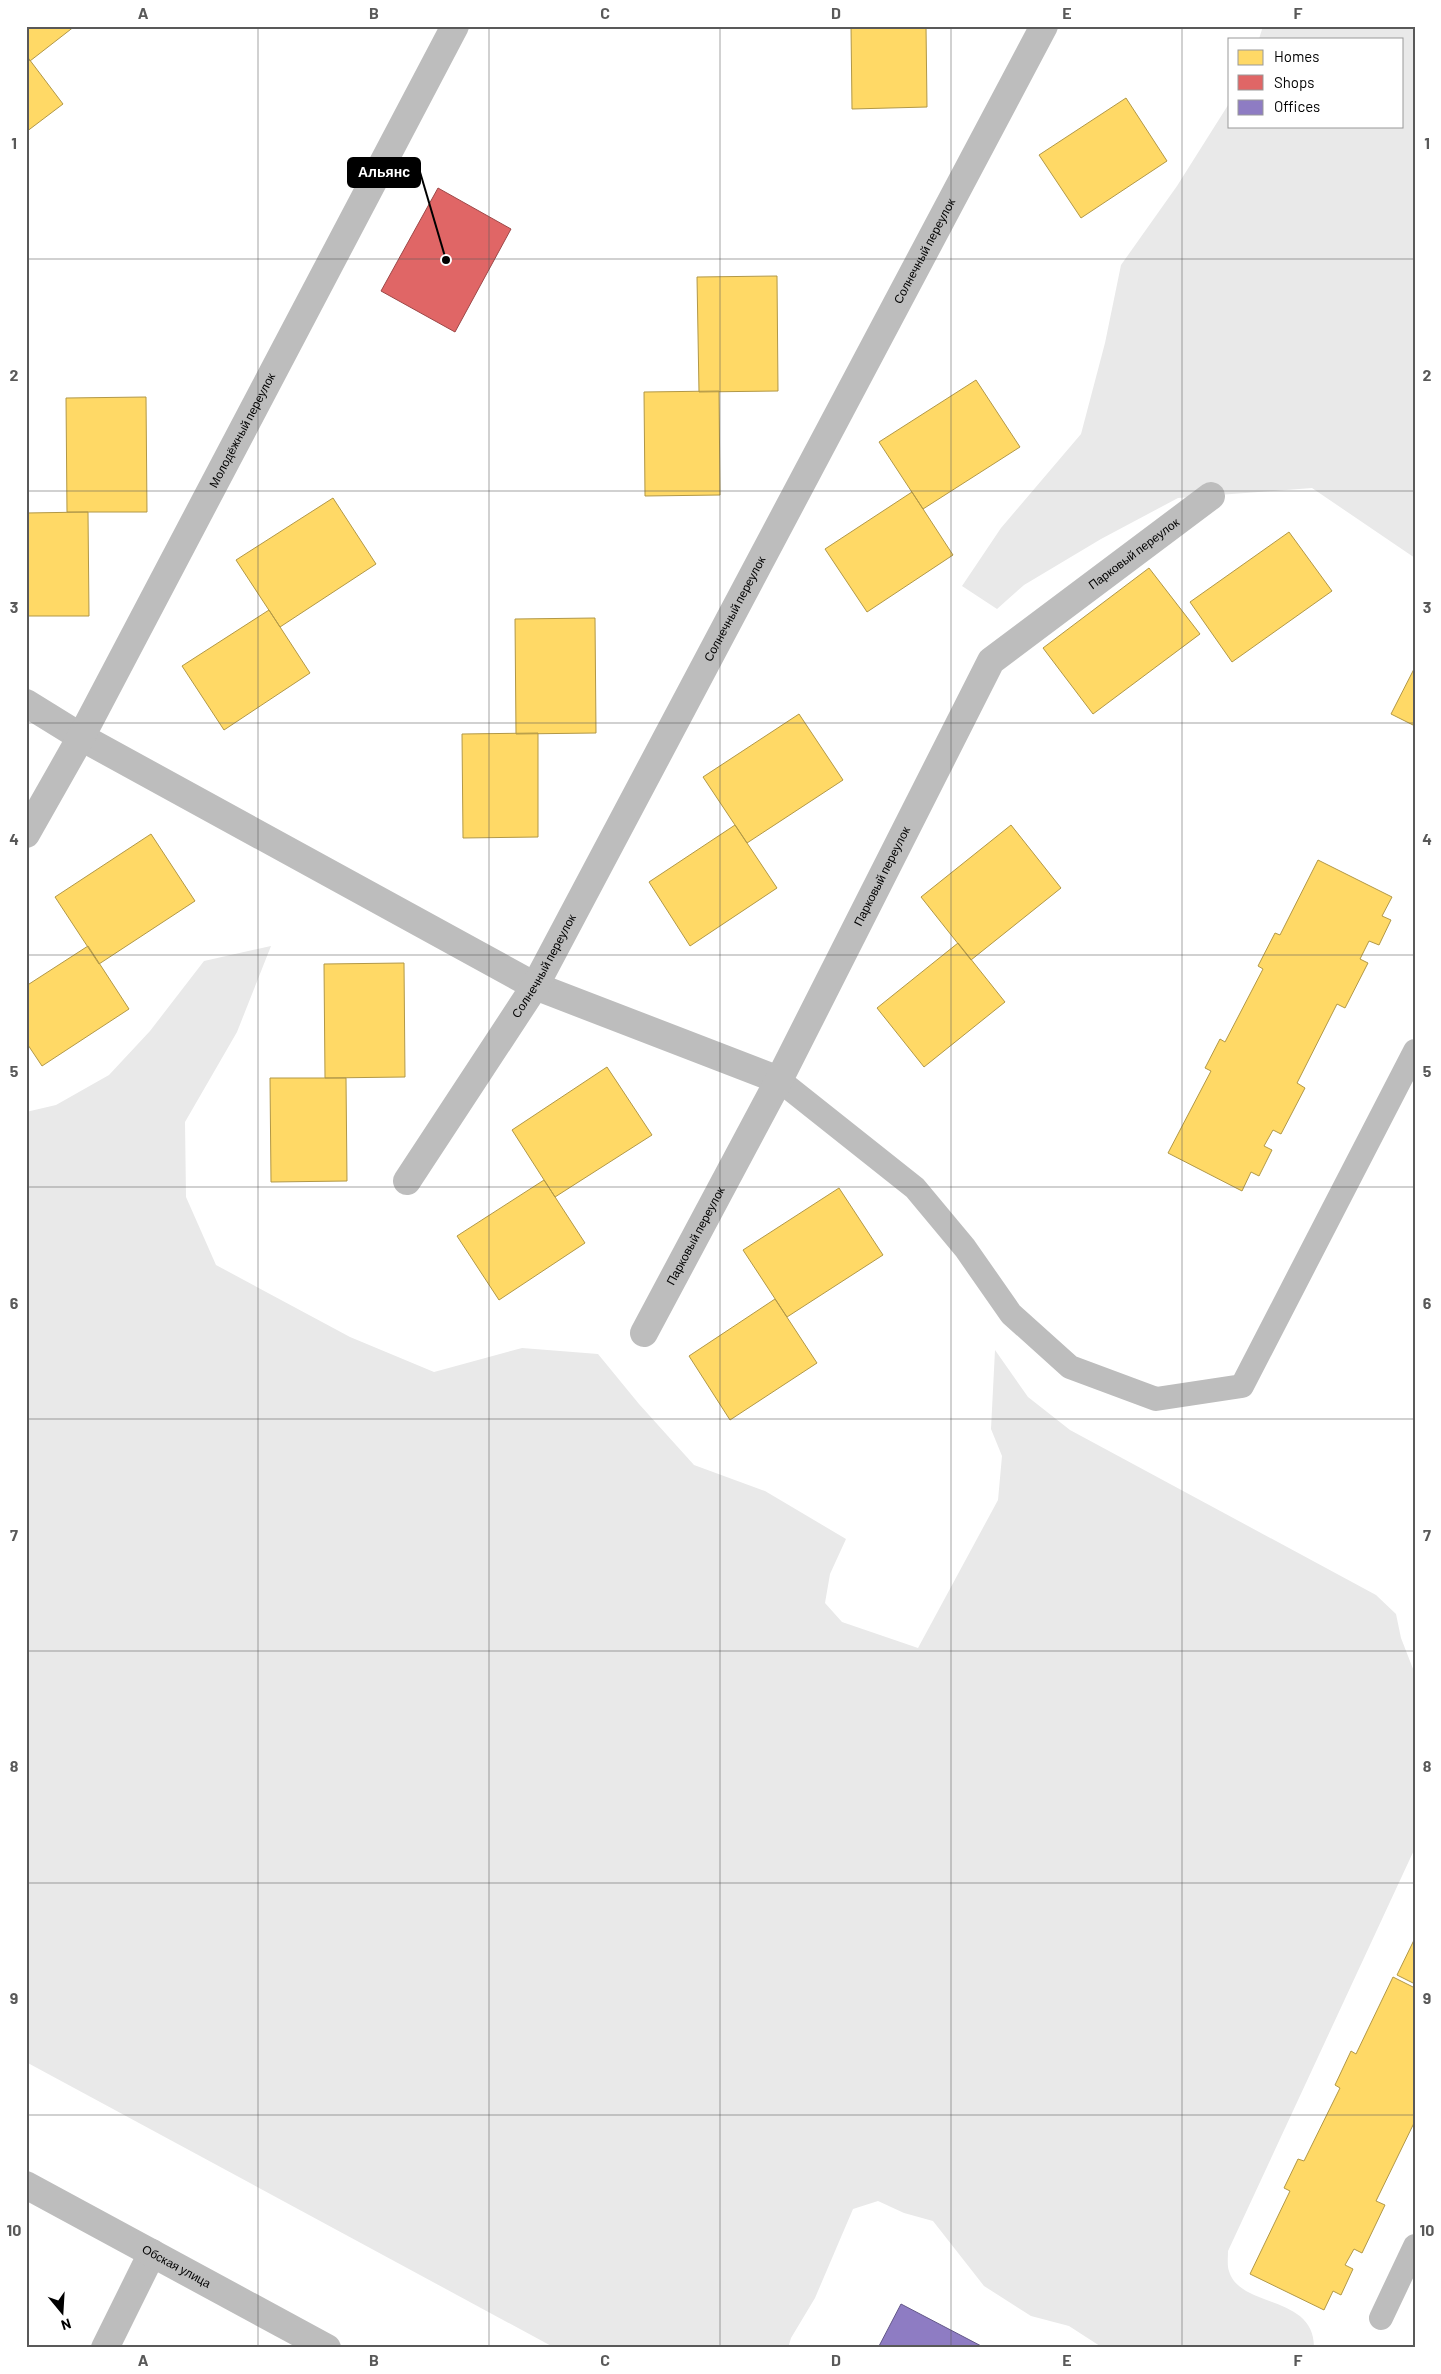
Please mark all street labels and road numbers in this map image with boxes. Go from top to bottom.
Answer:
street label: Солнечный переулок [890,195,958,306]
street label: Молодёжный переулок [206,370,278,490]
street label: Парковый переулок [1085,514,1182,591]
street label: Солнечный переулок [700,553,768,663]
street label: Парковый переулок [850,823,912,928]
street label: Солнечный переулок [508,911,578,1020]
street label: Парковый переулок [663,1183,727,1287]
street label: Обская улица [140,2241,214,2290]

